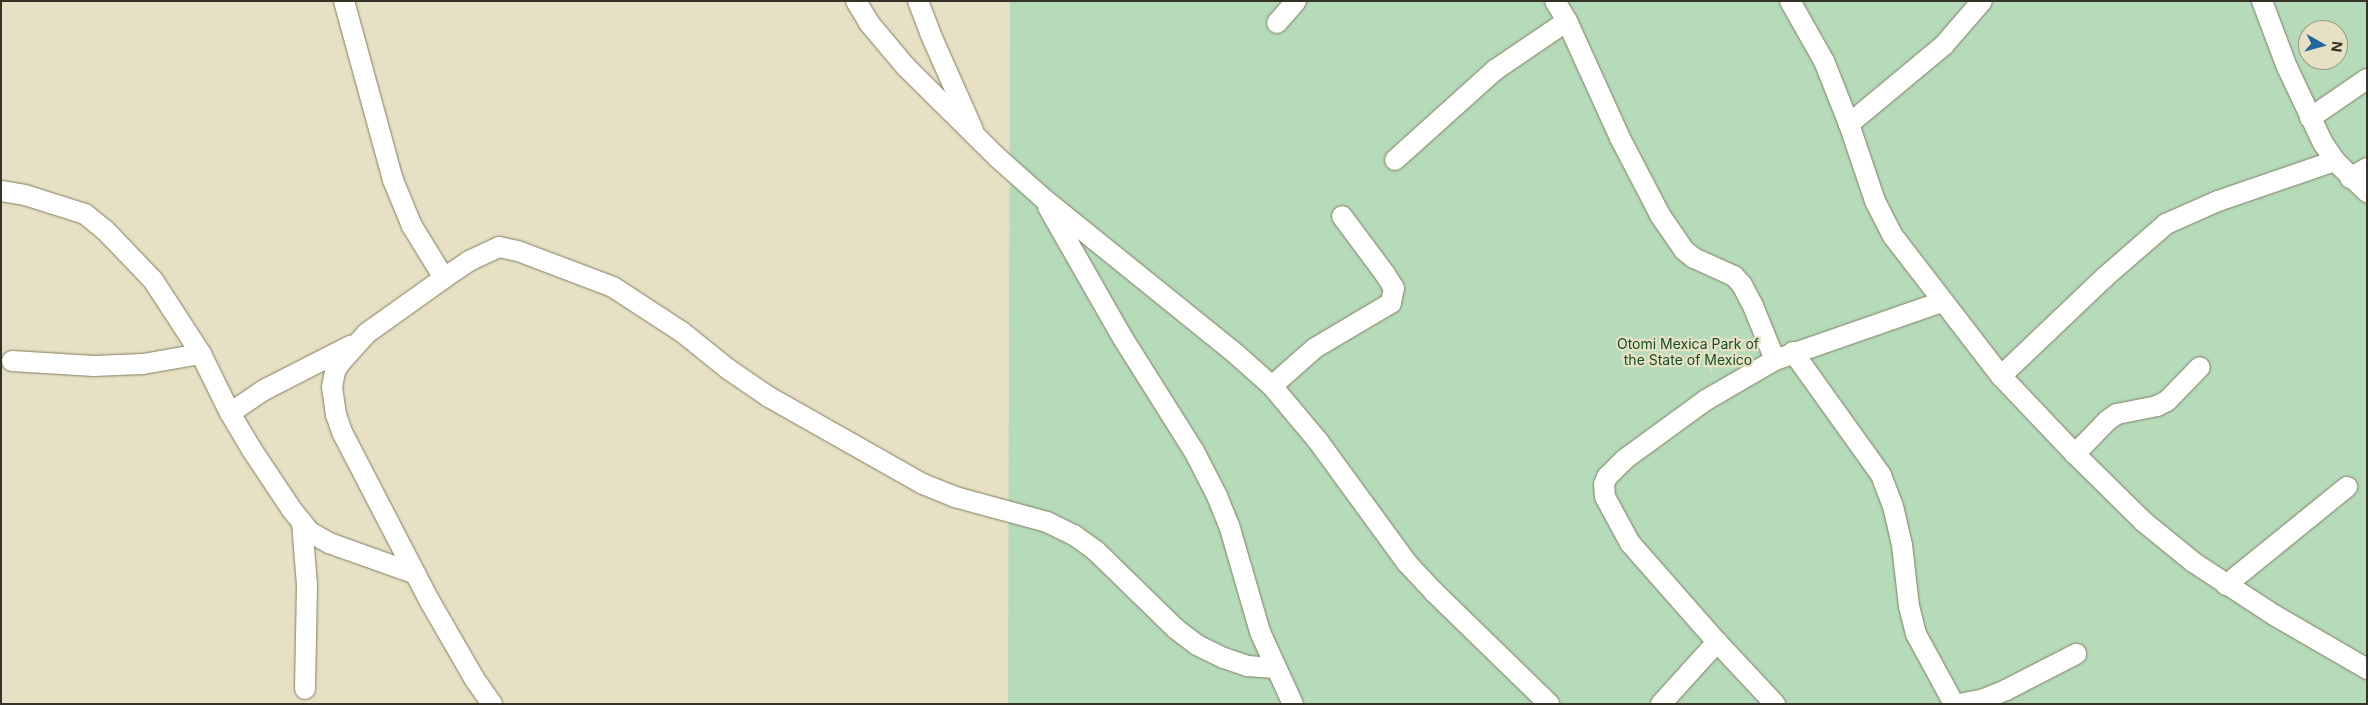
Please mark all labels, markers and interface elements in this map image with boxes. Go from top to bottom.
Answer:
north arrow [2298,20,2348,70]
text: N [2328,40,2346,53]
park label: Otomi Mexica Park of the State of Mexico [1617,336,1759,368]

